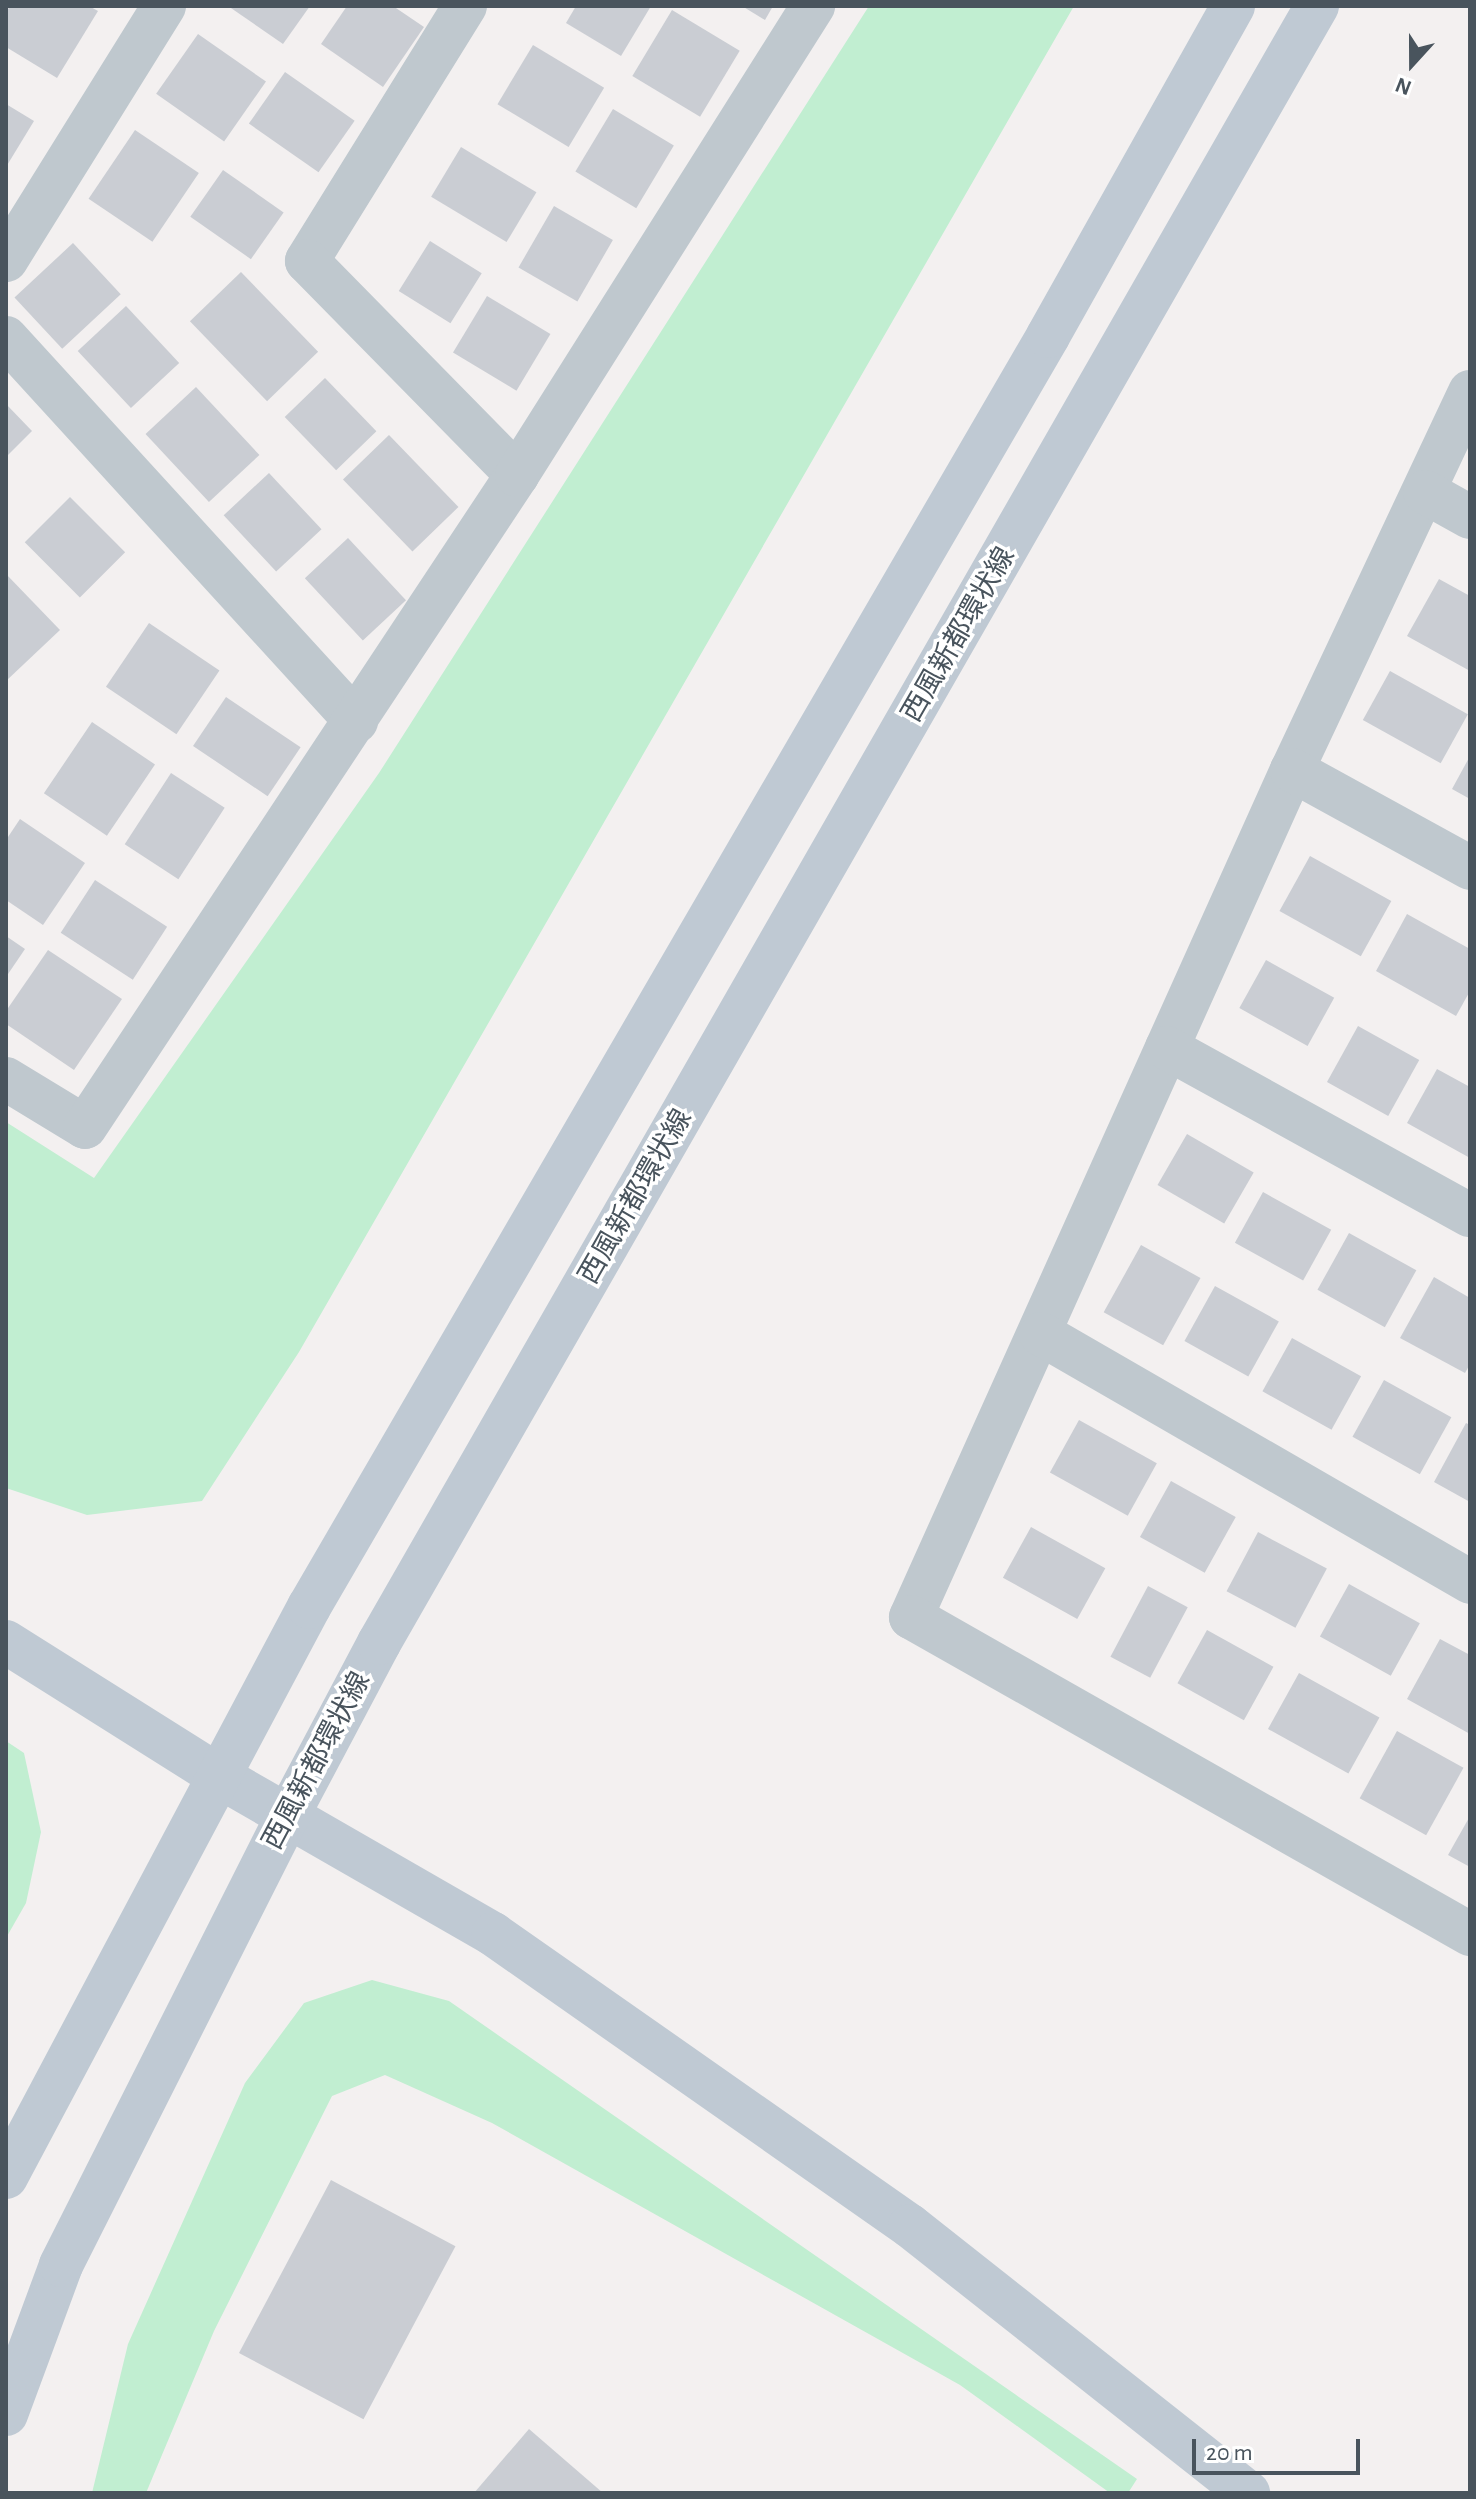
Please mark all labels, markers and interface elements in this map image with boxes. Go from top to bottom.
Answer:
north arrow [1372,24,1452,104]
text: N [1392,73,1414,99]
street label: 西風新都環状線 [895,542,1023,728]
street label: 西風新都環状線 [572,1104,700,1290]
street label: 西風新都環状線 [256,1667,378,1855]
scale bar [1196,2423,1364,2473]
text: 20 m [1206,2441,1253,2465]

